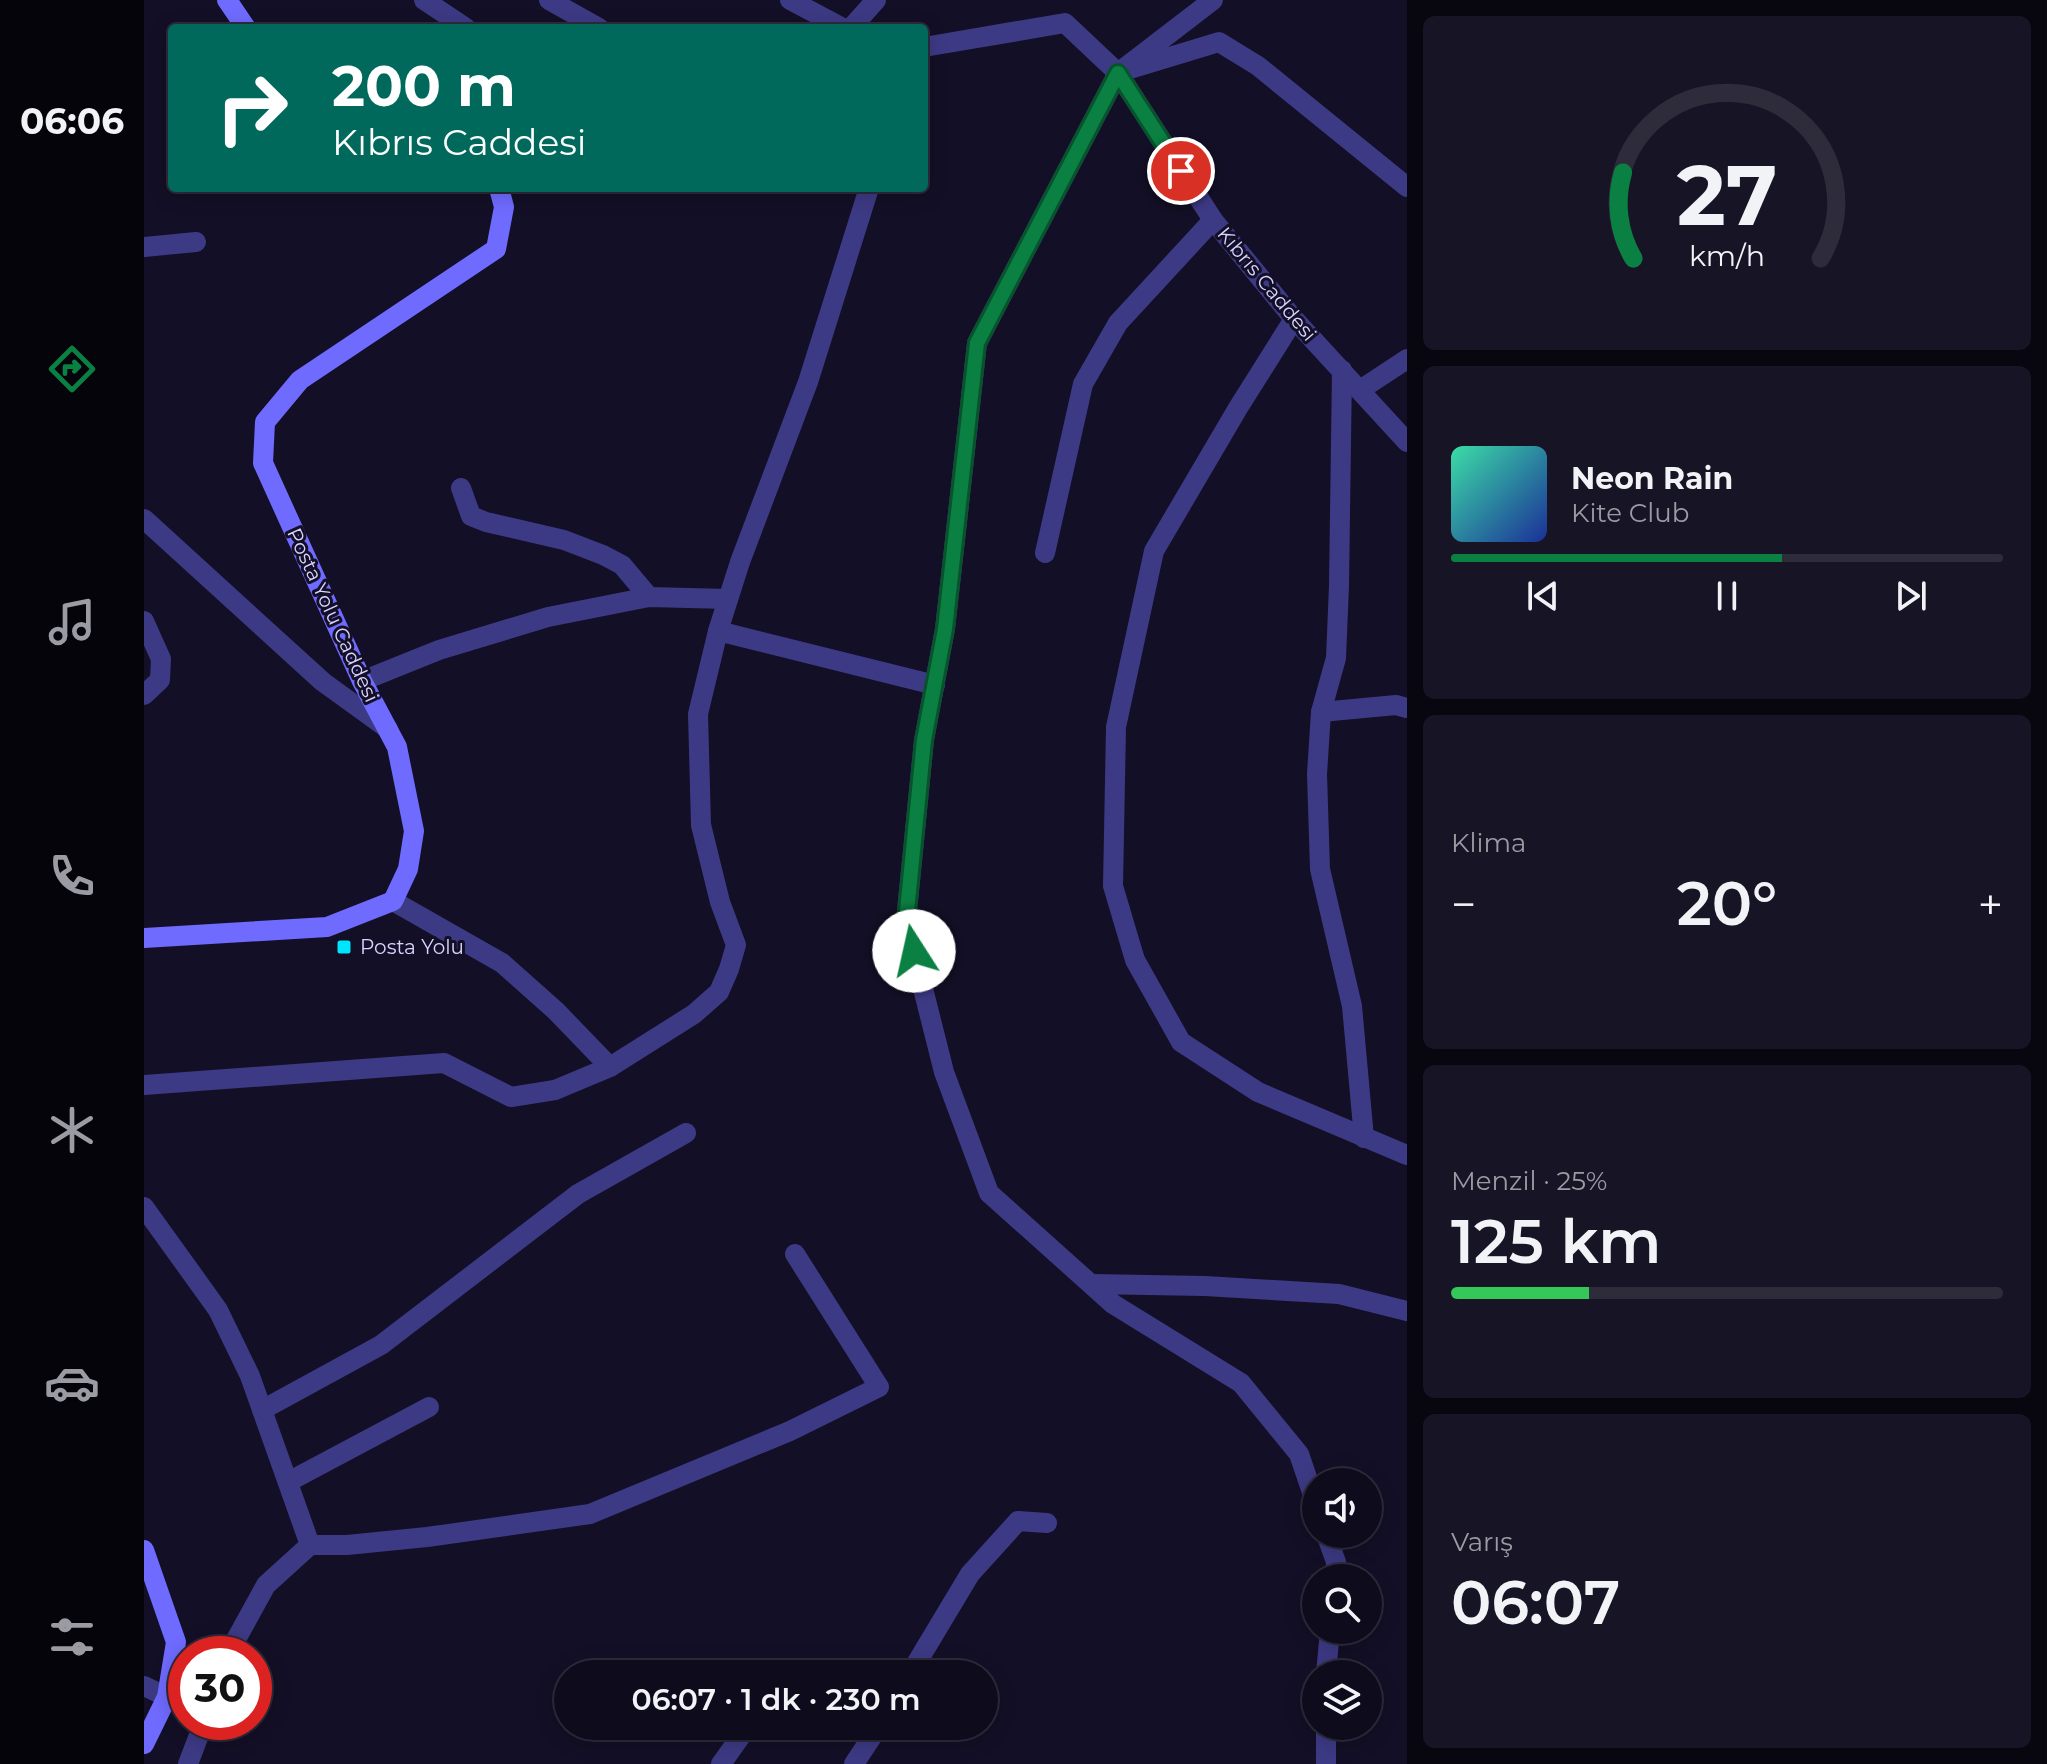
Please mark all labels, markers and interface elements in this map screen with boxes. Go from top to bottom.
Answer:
text: 200 m [332,52,516,120]
icon: right [200,56,304,160]
text: 06:06 [20,99,124,143]
text: Kıbrıs Caddesi [332,120,586,164]
pin [1147,137,1215,205]
text: 27 [1677,143,1777,245]
icon: arrive [1159,149,1203,193]
street label: Kıbrıs Caddesi [1212,222,1322,346]
text: km/h [1689,238,1765,273]
icon: directions [44,341,100,397]
text: Neon Rain [1571,460,1733,497]
text: Kite Club [1571,497,1689,529]
street label: Posta Yolu Caddesi [282,524,384,706]
icon: previous [1521,574,1565,618]
icon: pause [1705,574,1749,618]
icon: next [1889,574,1933,618]
icon: music [44,594,100,650]
text: Klima [1451,827,1526,859]
icon: phone [44,848,100,904]
text: 20° [1677,867,1777,940]
text: − [1451,877,1476,931]
text: + [1978,877,2003,931]
position arrow [872,909,956,993]
place label: Posta Yolu [360,935,464,959]
marker: Posta Yolu [335,938,353,956]
icon: climate [44,1102,100,1158]
text: Menzil · 25% [1451,1165,1607,1197]
text: 125 km [1451,1205,1661,1278]
icon: car [44,1355,100,1411]
map controls [1302,1468,1382,1740]
button: sound [1302,1468,1382,1548]
text: Varış [1451,1526,1513,1558]
button: search [1302,1564,1382,1644]
text: 06:07 [1451,1566,1620,1639]
icon: filters [44,1609,100,1665]
speed limit sign: 30 [168,1636,272,1740]
button: layers [1302,1660,1382,1740]
text: 06:07 · 1 dk · 230 m [631,1681,921,1718]

